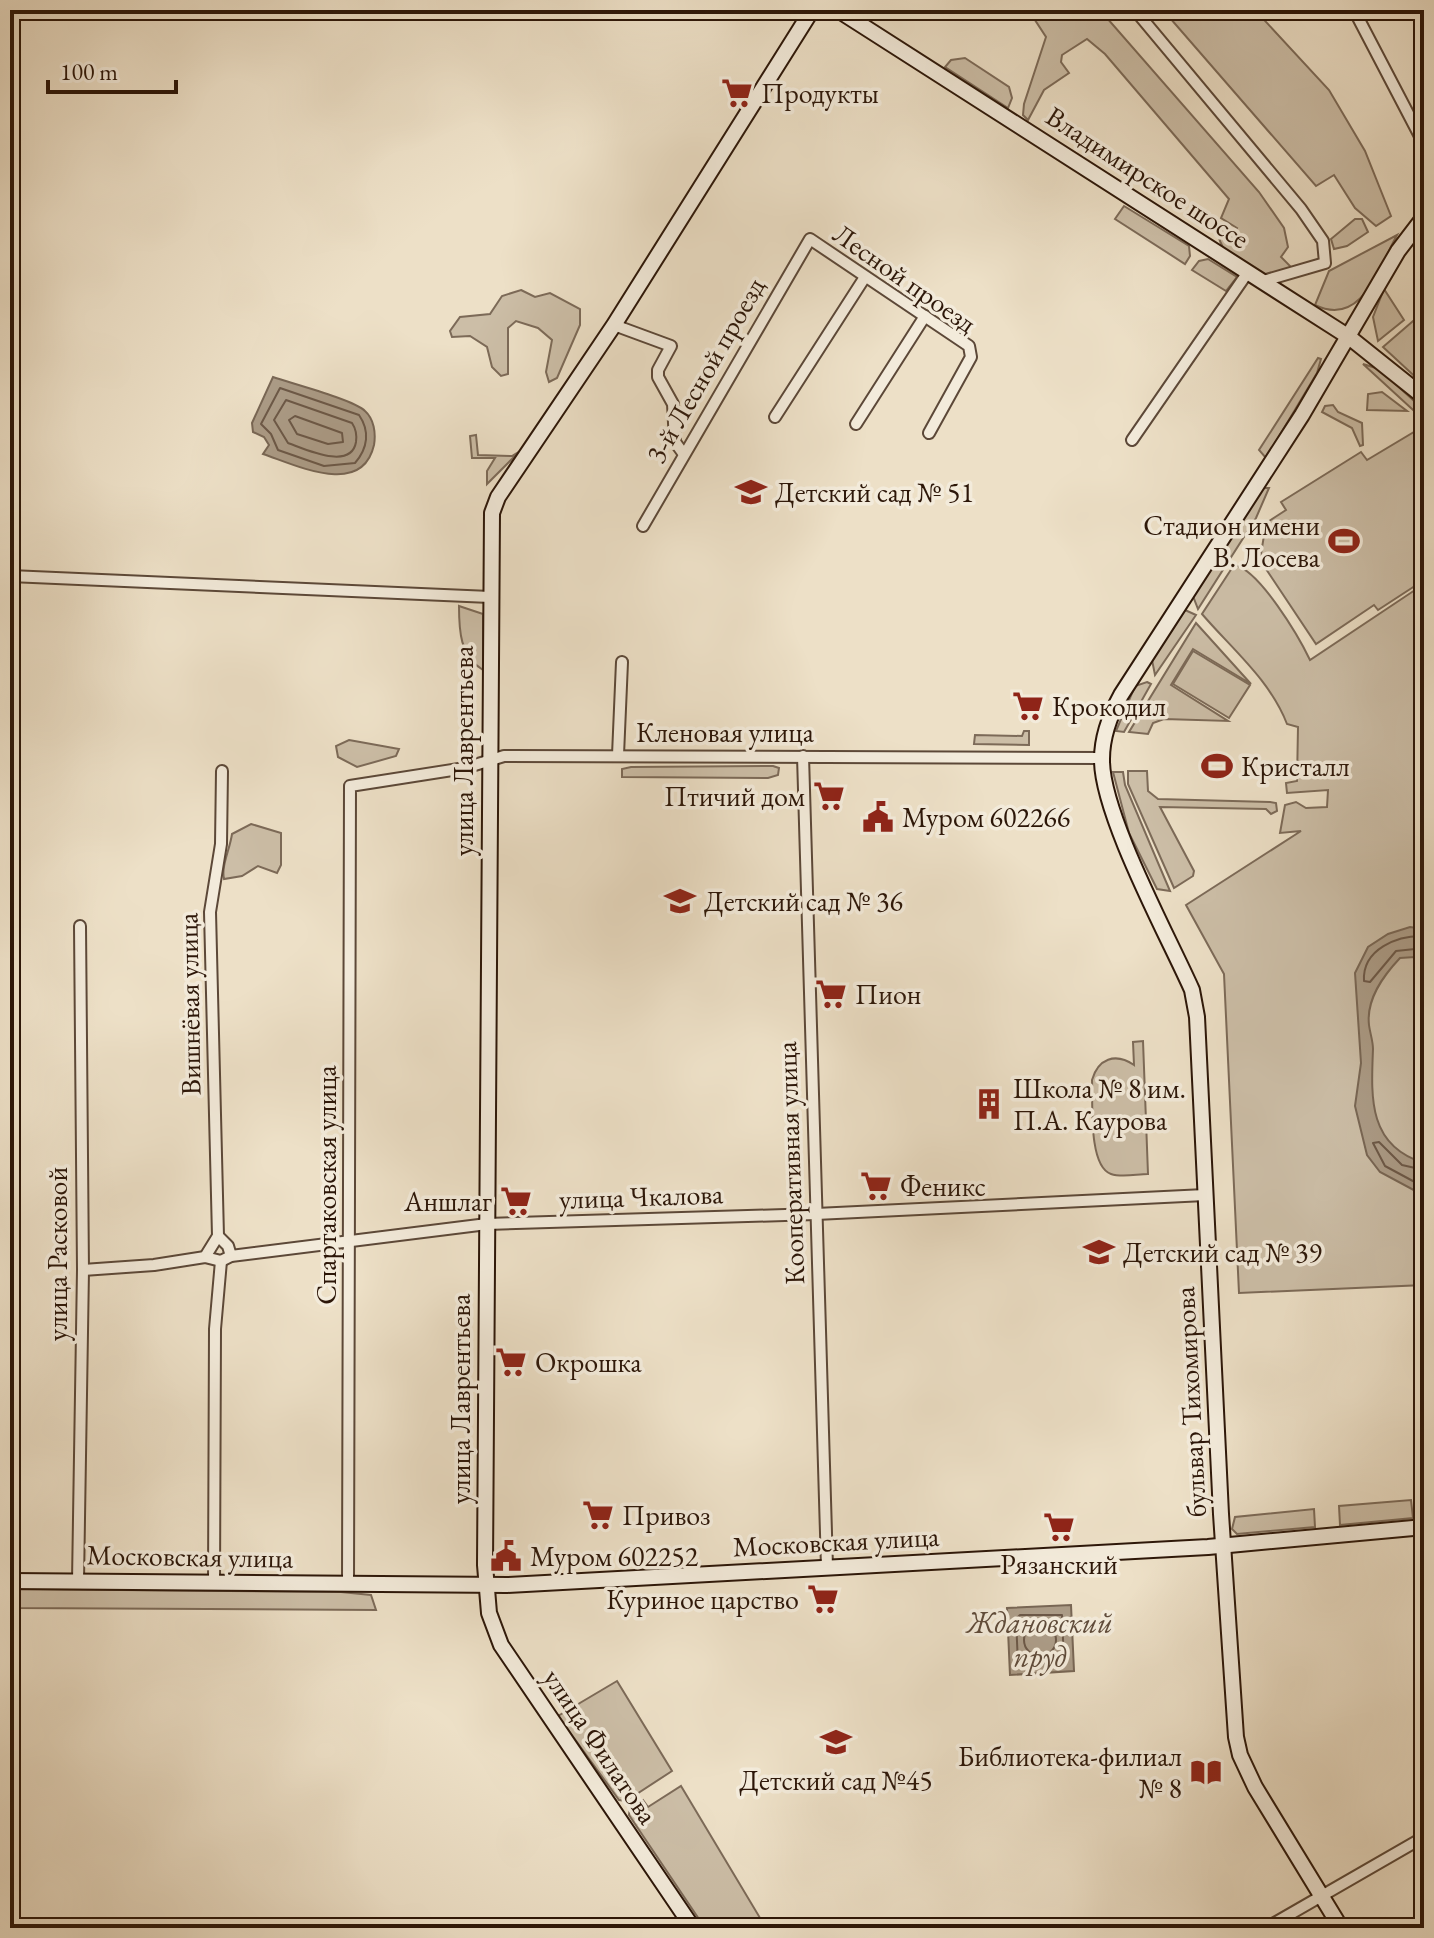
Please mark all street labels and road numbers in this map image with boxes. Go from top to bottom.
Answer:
street label: Владимирское шоссе [1039,98,1257,256]
street label: Лесной проезд [826,215,984,341]
street label: 3-й Лесной проезд [637,271,773,469]
street label: улица Лаврентьева [445,645,481,856]
street label: Кленовая улица [636,714,815,750]
street label: Вишнёвая улица [169,912,209,1096]
street label: Кооперативная улица [768,1040,812,1285]
street label: Спартаковская улица [308,1064,344,1305]
street label: улица Расковой [39,1167,75,1341]
street label: улица Чкалова [558,1175,725,1217]
street label: бульвар Тихомирова [1166,1285,1214,1518]
street label: улица Лаврентьева [442,1293,478,1504]
street label: Московская улица [732,1518,941,1564]
street label: Московская улица [86,1536,294,1576]
street label: улица Филатова [536,1661,667,1831]

